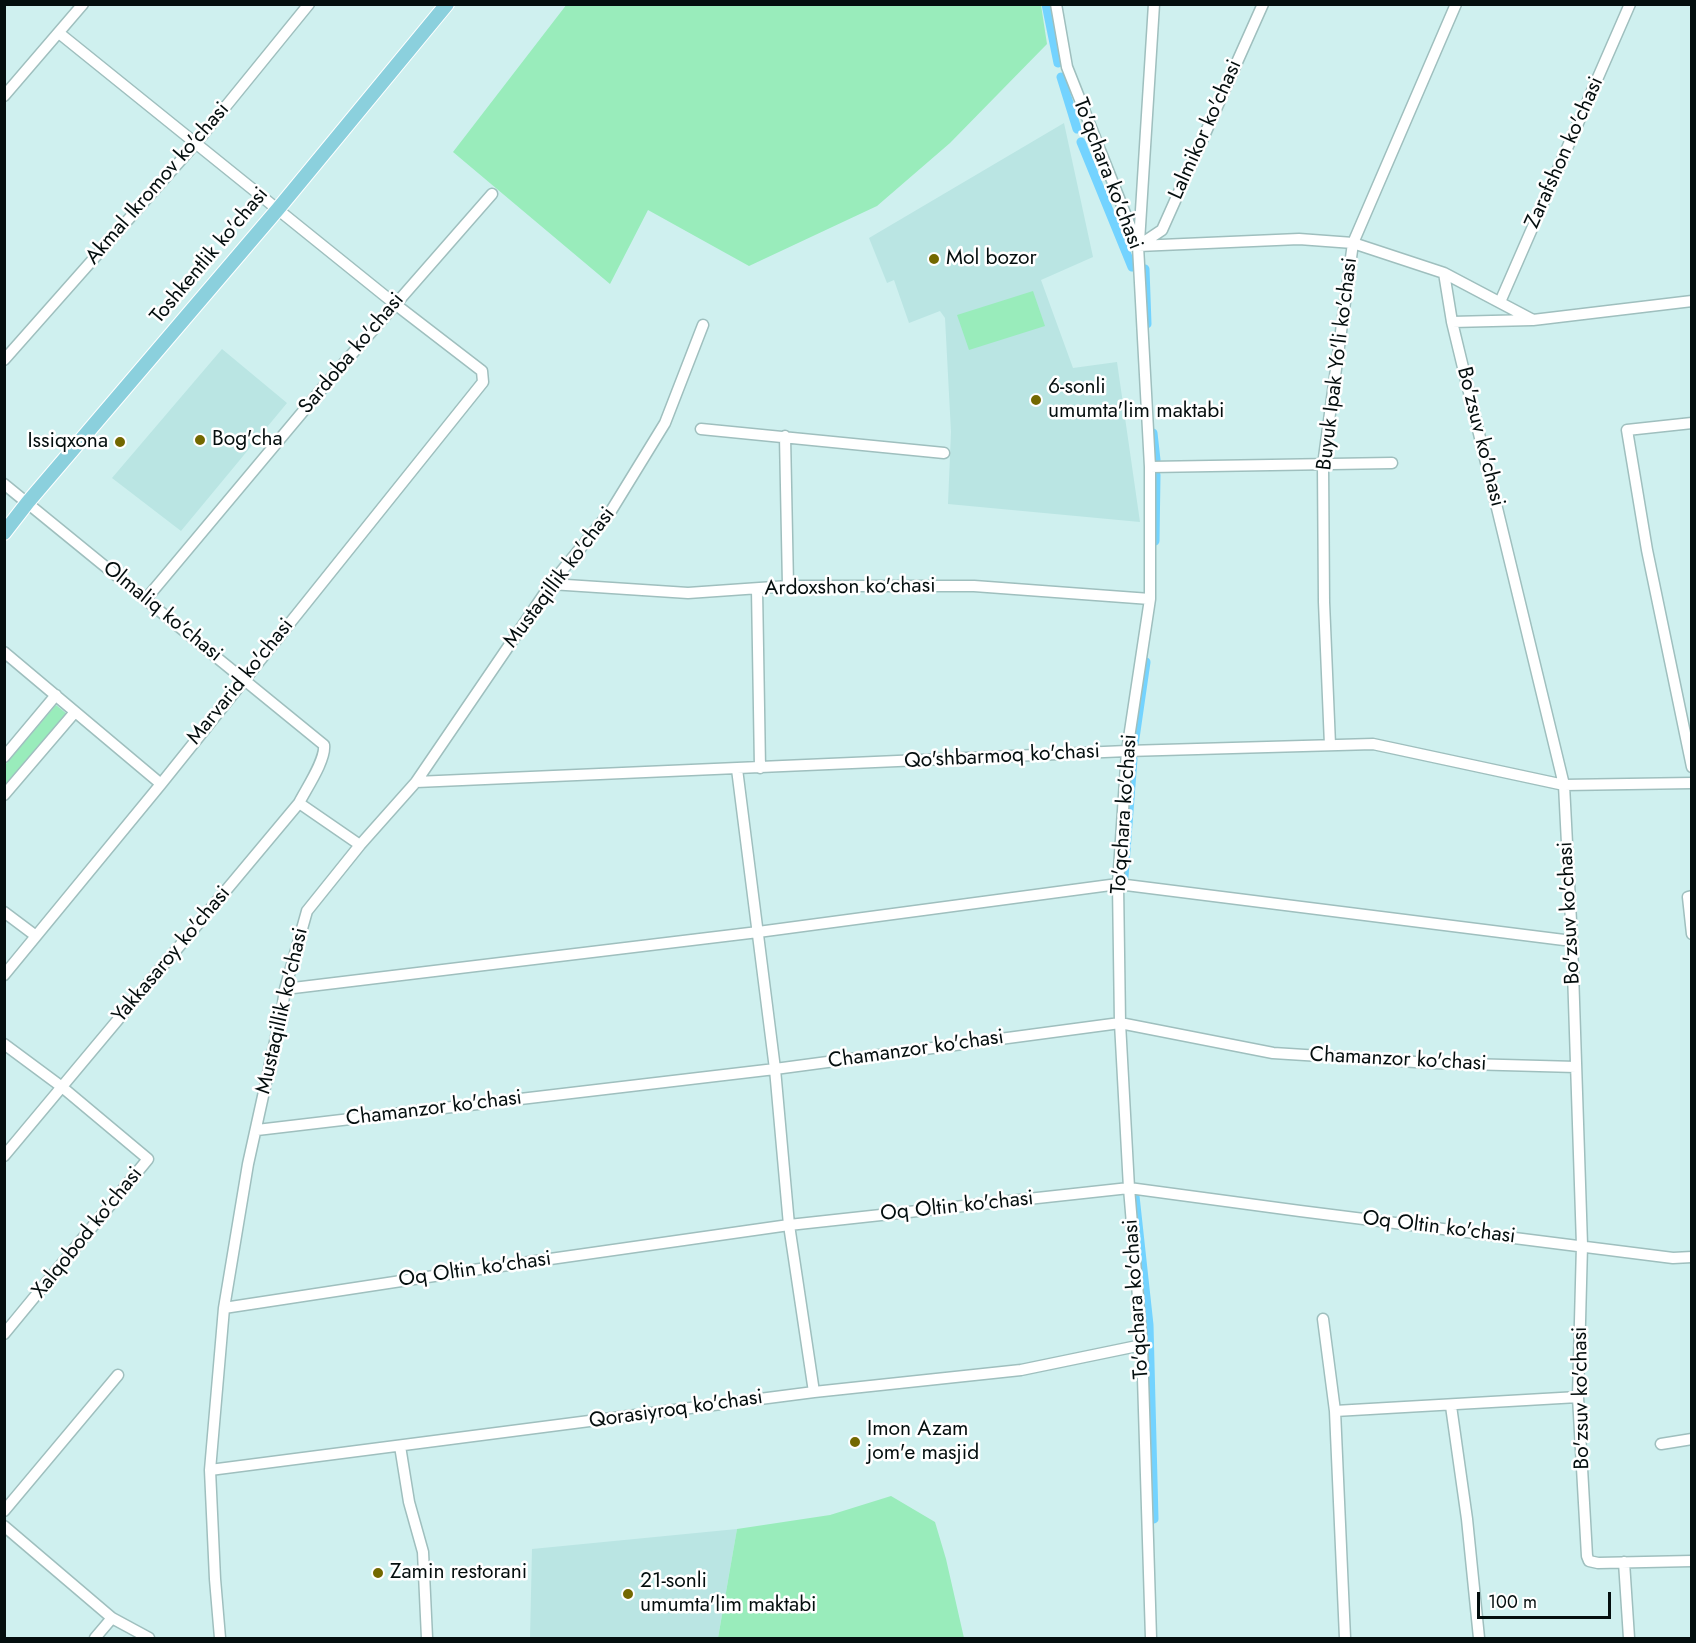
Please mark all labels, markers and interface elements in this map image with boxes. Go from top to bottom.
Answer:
street label: Lalmikor ko'chasi [1164,56,1248,204]
street label: Zarafshon ko'chasi [1520,73,1610,233]
street label: To'qchara ko'chasi [1067,95,1147,253]
street label: Akmal Ikromov ko'chasi [81,98,235,270]
street label: Toshkentlik ko'chasi [146,183,274,329]
place label: Mol bozor [946,246,1037,272]
marker: Mol bozor [927,252,941,266]
street label: Buyuk Ipak Yo'li ko'chasi [1312,256,1364,472]
street label: Sardoba ko'chasi [294,288,410,420]
street label: Bo'zsuv ko'chasi [1450,365,1510,509]
place label: 6-sonli umumta'lim maktabi [1048,375,1225,425]
marker: 6-sonli umumta'lim maktabi [1029,393,1043,407]
place label: Bog'cha [212,427,283,453]
place label: Issiqxona [27,429,108,455]
marker: Bog'cha [193,433,207,447]
marker: Issiqxona [113,435,127,449]
street label: Mustaqillik ko'chasi [499,503,621,653]
street label: Olmaliq ko'chasi [97,556,227,668]
street label: Ardoxshon ko'chasi [764,574,936,602]
street label: Marvarid ko'chasi [182,614,300,750]
street label: To'qchara ko'chasi [1107,733,1143,895]
street label: Qo'shbarmoq ko'chasi [903,739,1101,775]
street label: Bo'zsuv ko'chasi [1554,841,1586,985]
street label: Yakkasaroy ko'chasi [108,882,236,1028]
street label: Mustaqillik ko'chasi [252,926,314,1096]
street label: Chamanzor ko'chasi [827,1025,1005,1075]
street label: Chamanzor ko'chasi [1309,1043,1487,1077]
street label: Chamanzor ko'chasi [345,1086,523,1132]
street label: Xalqobod ko'chasi [27,1162,149,1304]
street label: Oq Oltin ko'chasi [879,1186,1035,1228]
street label: Oq Oltin ko'chasi [1361,1206,1517,1250]
street label: To'qchara ko'chasi [1119,1218,1155,1380]
street label: Oq Oltin ko'chasi [397,1247,553,1293]
street label: Bo'zsuv ko'chasi [1568,1326,1596,1470]
street label: Qorasiyroq ko'chasi [588,1385,764,1435]
place label: Imon Azam jom'e masjid [867,1417,979,1467]
marker: Imon Azam jom'e masjid [848,1435,862,1449]
place label: Zamin restorani [390,1560,527,1586]
marker: Zamin restorani [371,1566,385,1580]
place label: 21-sonli umumta'lim maktabi [640,1569,817,1619]
scale bar [1480,1580,1614,1618]
marker: 21-sonli umumta'lim maktabi [621,1587,635,1601]
text: 100 m [1488,1589,1537,1615]

